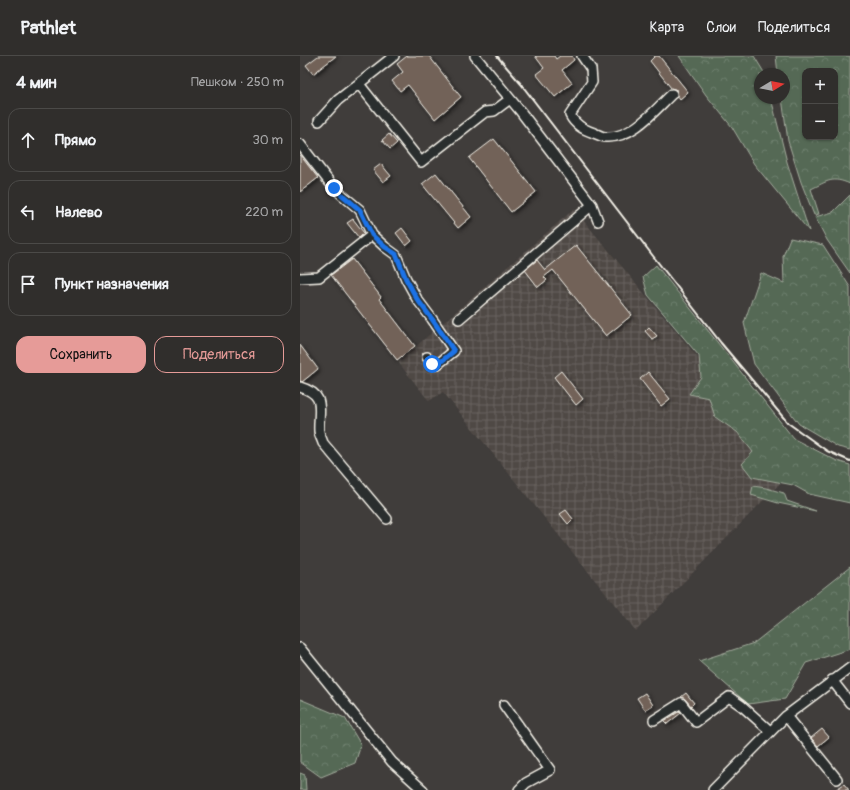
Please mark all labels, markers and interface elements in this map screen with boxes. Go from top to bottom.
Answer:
text: Pathlet [20,16,76,40]
text: Карта [650,19,684,36]
text: Слои [706,19,736,36]
text: Поделиться [758,19,830,36]
north arrow [754,68,790,104]
map controls [802,68,838,140]
button: + [802,68,838,104]
text: 4 мин [16,72,57,93]
text: Пешком · 250 m [191,74,284,90]
button: − [802,104,838,140]
icon: ahead [17,129,39,151]
text: Прямо [55,131,96,150]
text: 30 m [253,132,283,148]
route end [325,179,343,197]
icon: left [17,201,39,223]
text: Налево [55,203,102,222]
text: 220 m [245,204,283,220]
icon: arrive [17,273,39,295]
text: Пункт назначения [55,275,169,294]
button: Сохранить [16,336,146,373]
button: Поделиться [154,336,284,373]
route start [423,355,441,373]

